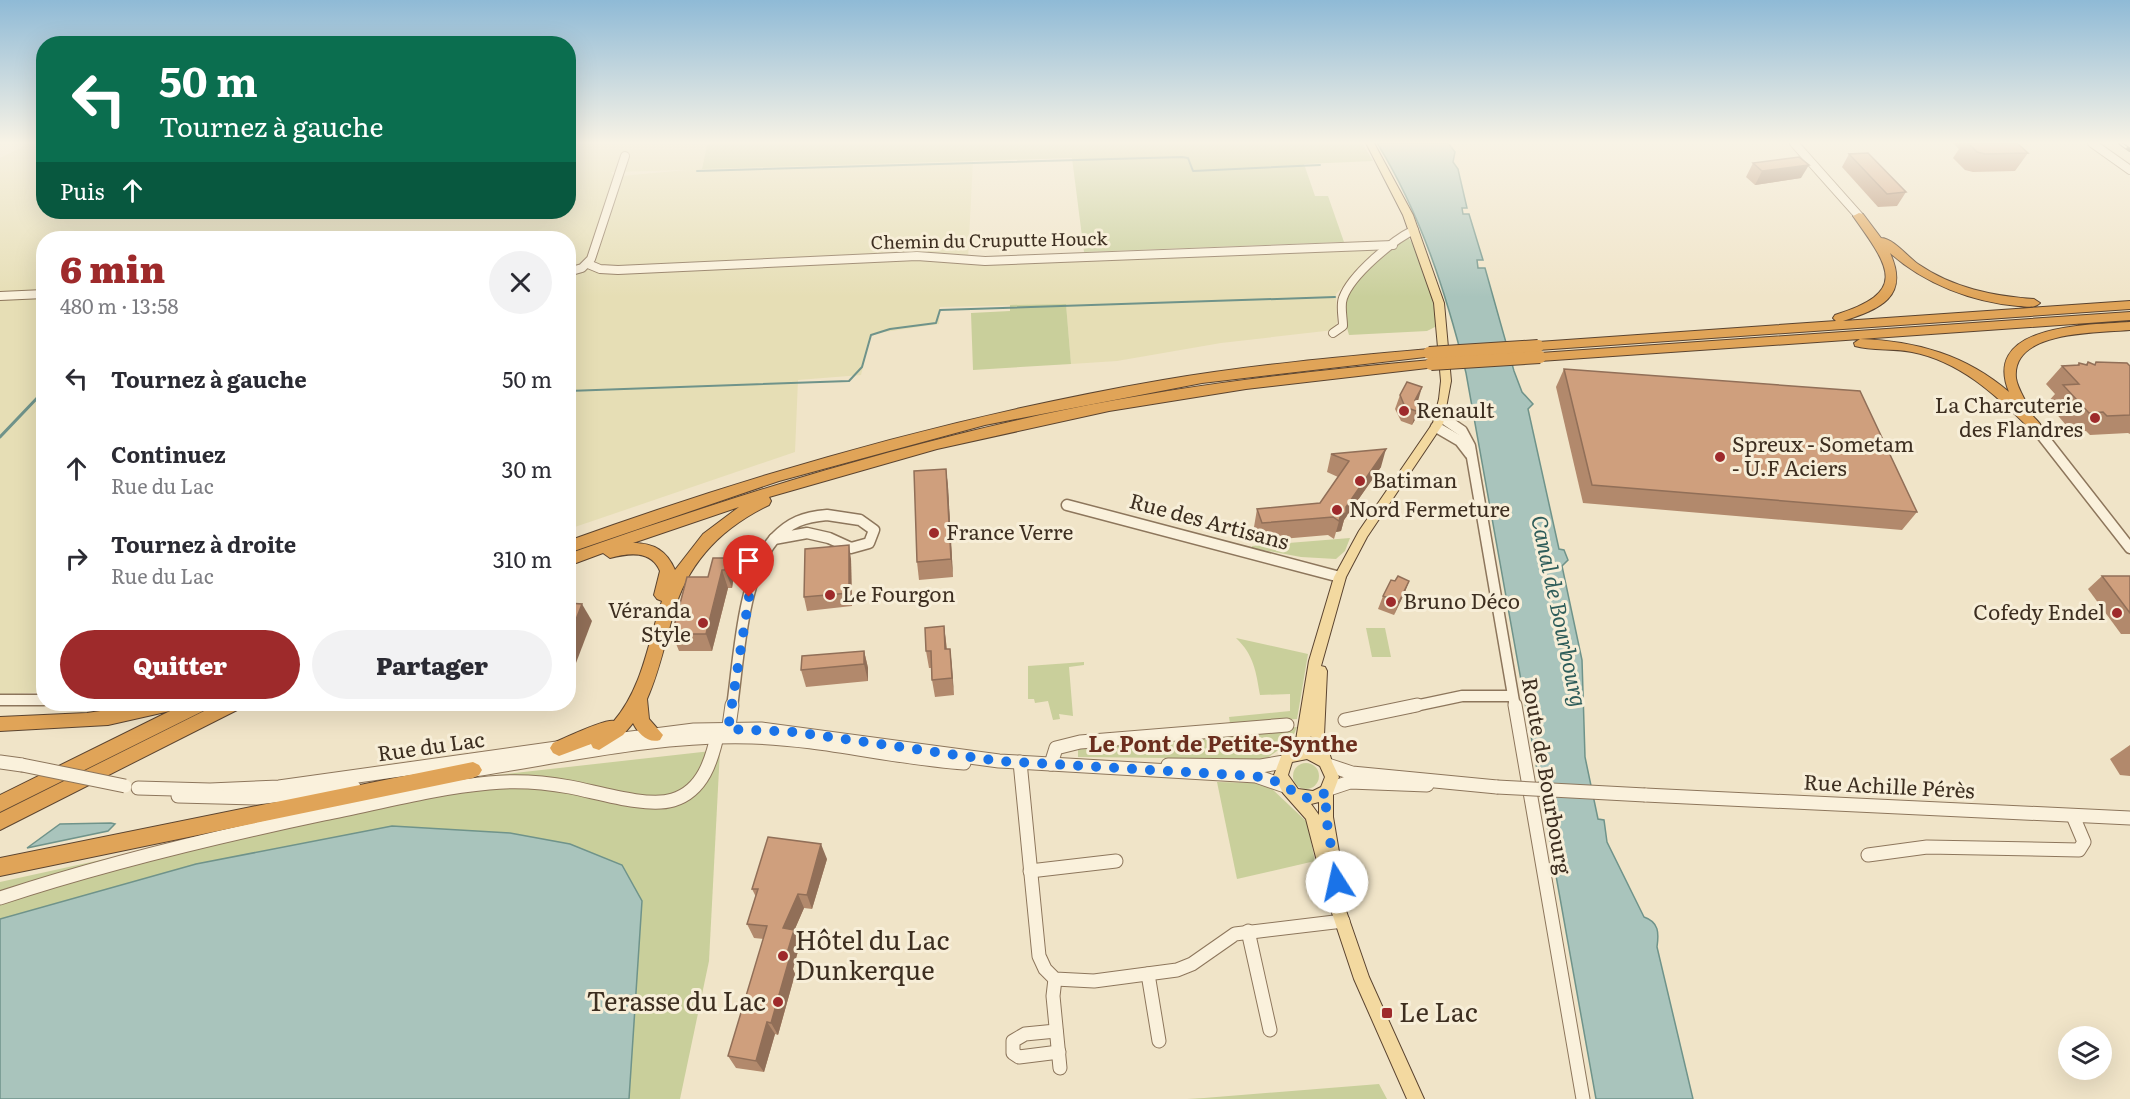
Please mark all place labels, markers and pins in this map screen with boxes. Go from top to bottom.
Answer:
place label: La Charcuterie des Flandres [1935,388,2083,443]
place label: Renault [1416,393,1495,424]
marker: Renault [1397,404,1411,418]
marker: La Charcuterie des Flandres [2088,411,2102,425]
place label: Spreux - Sometam - U.F Aciers [1732,427,1914,482]
marker: Spreux - Sometam - U.F Aciers [1713,450,1727,464]
place label: Batiman [1372,463,1458,494]
marker: Batiman [1353,474,1367,488]
place label: Nord Fermeture [1349,492,1510,523]
marker: Nord Fermeture [1330,503,1344,517]
place label: France Verre [946,515,1074,546]
marker: France Verre [927,526,941,540]
pin [723,535,774,597]
place label: Le Fourgon [842,577,955,608]
place label: Bruno Déco [1403,584,1520,615]
marker: Le Fourgon [823,588,837,602]
place label: Véranda Style [608,593,692,648]
marker: Bruno Déco [1384,595,1398,609]
place label: Cofedy Endel [1973,595,2105,626]
marker: Cofedy Endel [2110,606,2124,620]
marker: Véranda Style [696,616,710,630]
place label: Hôtel du Lac Dunkerque [795,919,949,988]
marker: Hôtel du Lac Dunkerque [776,949,790,963]
place label: Terasse du Lac [587,980,766,1019]
place label: Le Lac [1399,991,1478,1030]
marker: Terasse du Lac [771,995,785,1009]
marker: Le Lac [1380,1006,1394,1020]

